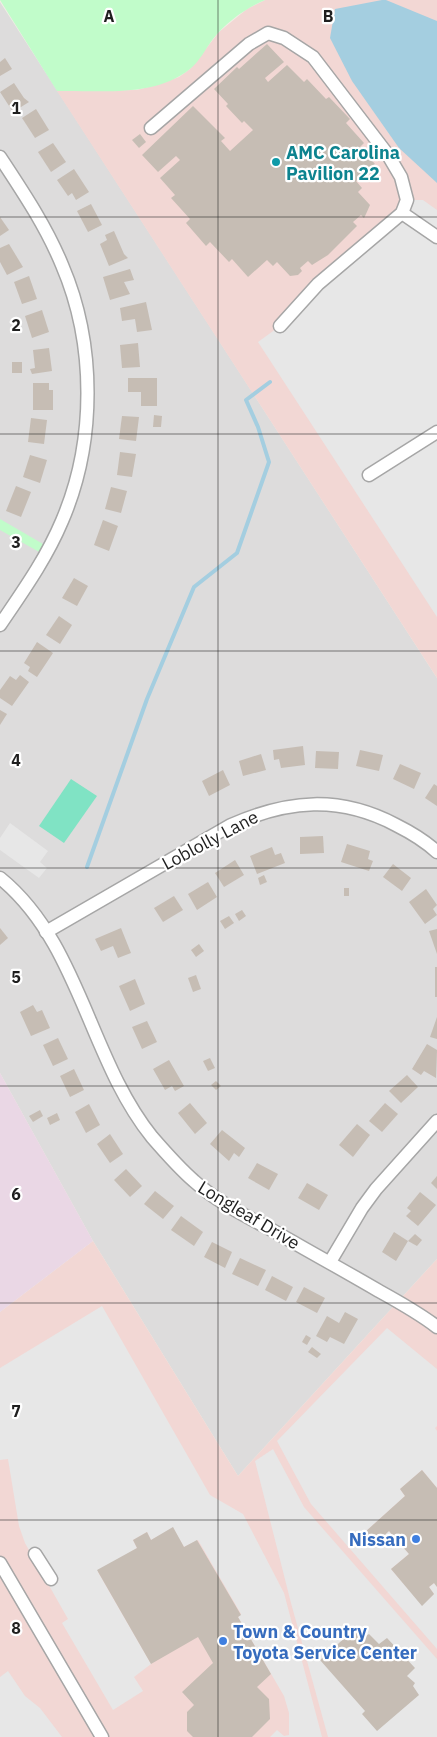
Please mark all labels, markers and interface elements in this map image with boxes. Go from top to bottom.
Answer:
text: A [104,6,115,26]
text: B [323,6,334,26]
text: 1 [11,98,21,118]
place label: AMC Carolina Pavilion 22 [286,141,400,185]
marker: AMC Carolina Pavilion 22 [270,156,282,168]
text: 2 [11,315,21,335]
text: 3 [11,532,21,552]
text: 4 [11,750,21,770]
street label: Loblolly Lane [158,805,262,875]
text: 5 [11,967,21,987]
street label: Longleaf Drive [194,1176,304,1255]
text: 6 [11,1184,21,1204]
text: 7 [11,1401,21,1421]
place label: Nissan [349,1528,406,1551]
marker: Nissan [410,1533,422,1545]
text: 8 [11,1618,21,1638]
place label: Town & Country Toyota Service Center [233,1620,417,1664]
marker: Town & Country Toyota Service Center [217,1635,229,1647]

